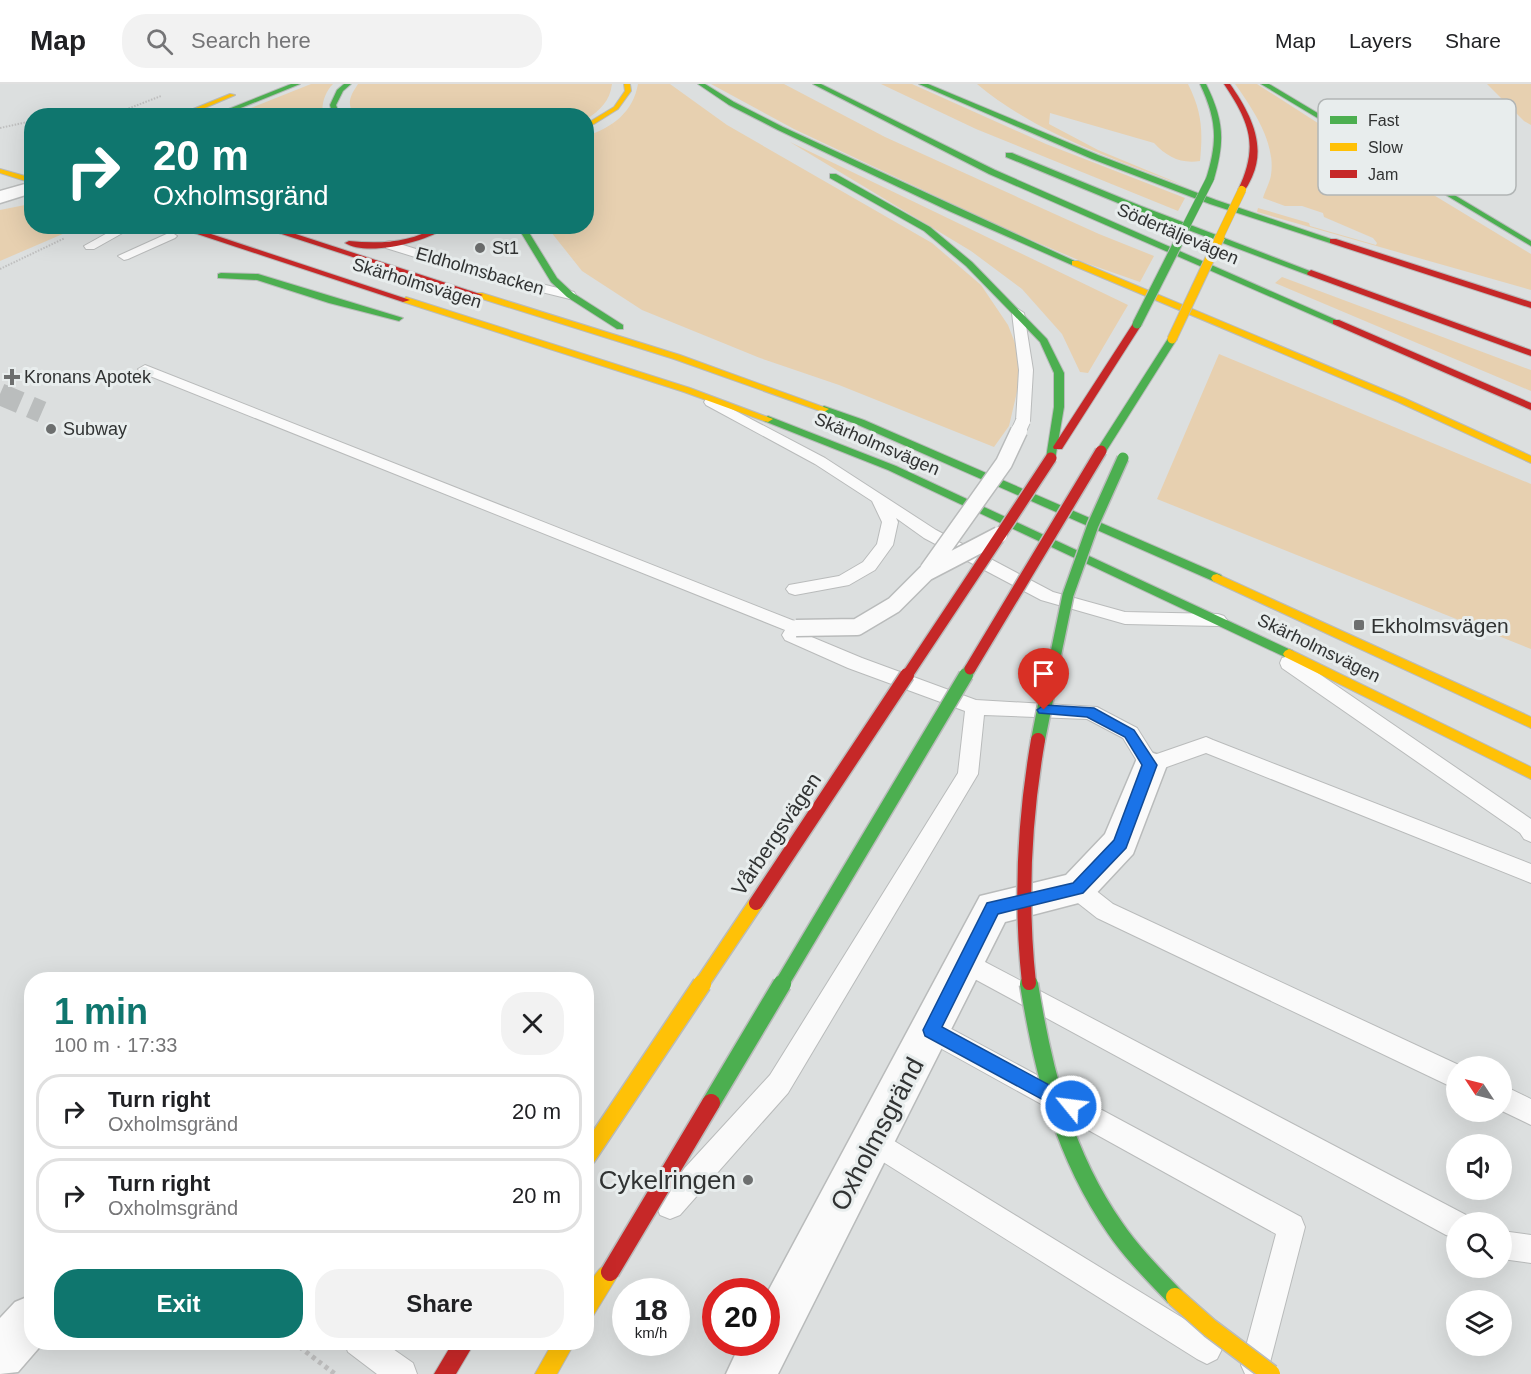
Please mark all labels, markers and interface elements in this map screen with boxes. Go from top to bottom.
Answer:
search box [122,14,542,68]
text: Map [30,25,86,56]
icon: search [143,25,176,58]
text: Search here [191,28,311,53]
text: Map [1275,29,1316,52]
text: Layers [1349,29,1412,52]
text: Share [1445,29,1501,52]
legend [1318,99,1516,195]
text: Fast [1368,112,1400,129]
icon: right [54,132,132,210]
text: 20 m [153,132,249,179]
text: Slow [1368,139,1403,156]
text: Jam [1368,166,1398,183]
text: Oxholmsgränd [153,181,329,211]
street label: Södertäljevägen [1114,199,1242,269]
place label: St1 [492,238,519,258]
marker: St1 [473,241,487,255]
street label: Eldholmsbacken [414,243,546,299]
street label: Skärholmsvägen [350,254,484,312]
place label: Kronans Apotek [24,367,152,387]
marker: Kronans Apotek [5,370,19,384]
street label: Skärholmsvägen [811,409,943,479]
place label: Subway [63,419,127,439]
marker: Subway [44,422,58,436]
street label: Skärholmsvägen [1254,610,1384,686]
place label: Ekholmsvägen [1371,614,1509,637]
marker: Ekholmsvägen [1352,618,1366,632]
pin [1018,648,1069,710]
icon: arrive [1027,657,1060,690]
street label: Vårbergsvägen [727,769,825,899]
text: 1 min [54,991,148,1032]
button: close [501,992,564,1055]
text: 100 m · 17:33 [54,1034,177,1056]
street label: Oxholmsgränd [824,1052,930,1216]
north arrow [1446,1056,1512,1122]
map controls [1446,1056,1512,1356]
position arrow [1039,1074,1103,1138]
text: Turn right [108,1087,210,1112]
icon: right [57,1095,90,1128]
text: 20 m [512,1099,561,1124]
text: Oxholmsgränd [108,1113,238,1135]
button: sound [1446,1134,1512,1200]
place label: Cykelringen [599,1165,736,1195]
text: Turn right [108,1171,210,1196]
marker: Cykelringen [741,1173,755,1187]
icon: right [57,1179,90,1212]
text: 20 m [512,1183,561,1208]
text: Oxholmsgränd [108,1197,238,1219]
button: search [1446,1212,1512,1278]
button: Exit [54,1269,303,1338]
button: Share [315,1269,564,1338]
speed limit sign: 20 [702,1278,780,1356]
button: layers [1446,1290,1512,1356]
text: 18 [634,1293,668,1326]
text: km/h [635,1324,667,1341]

